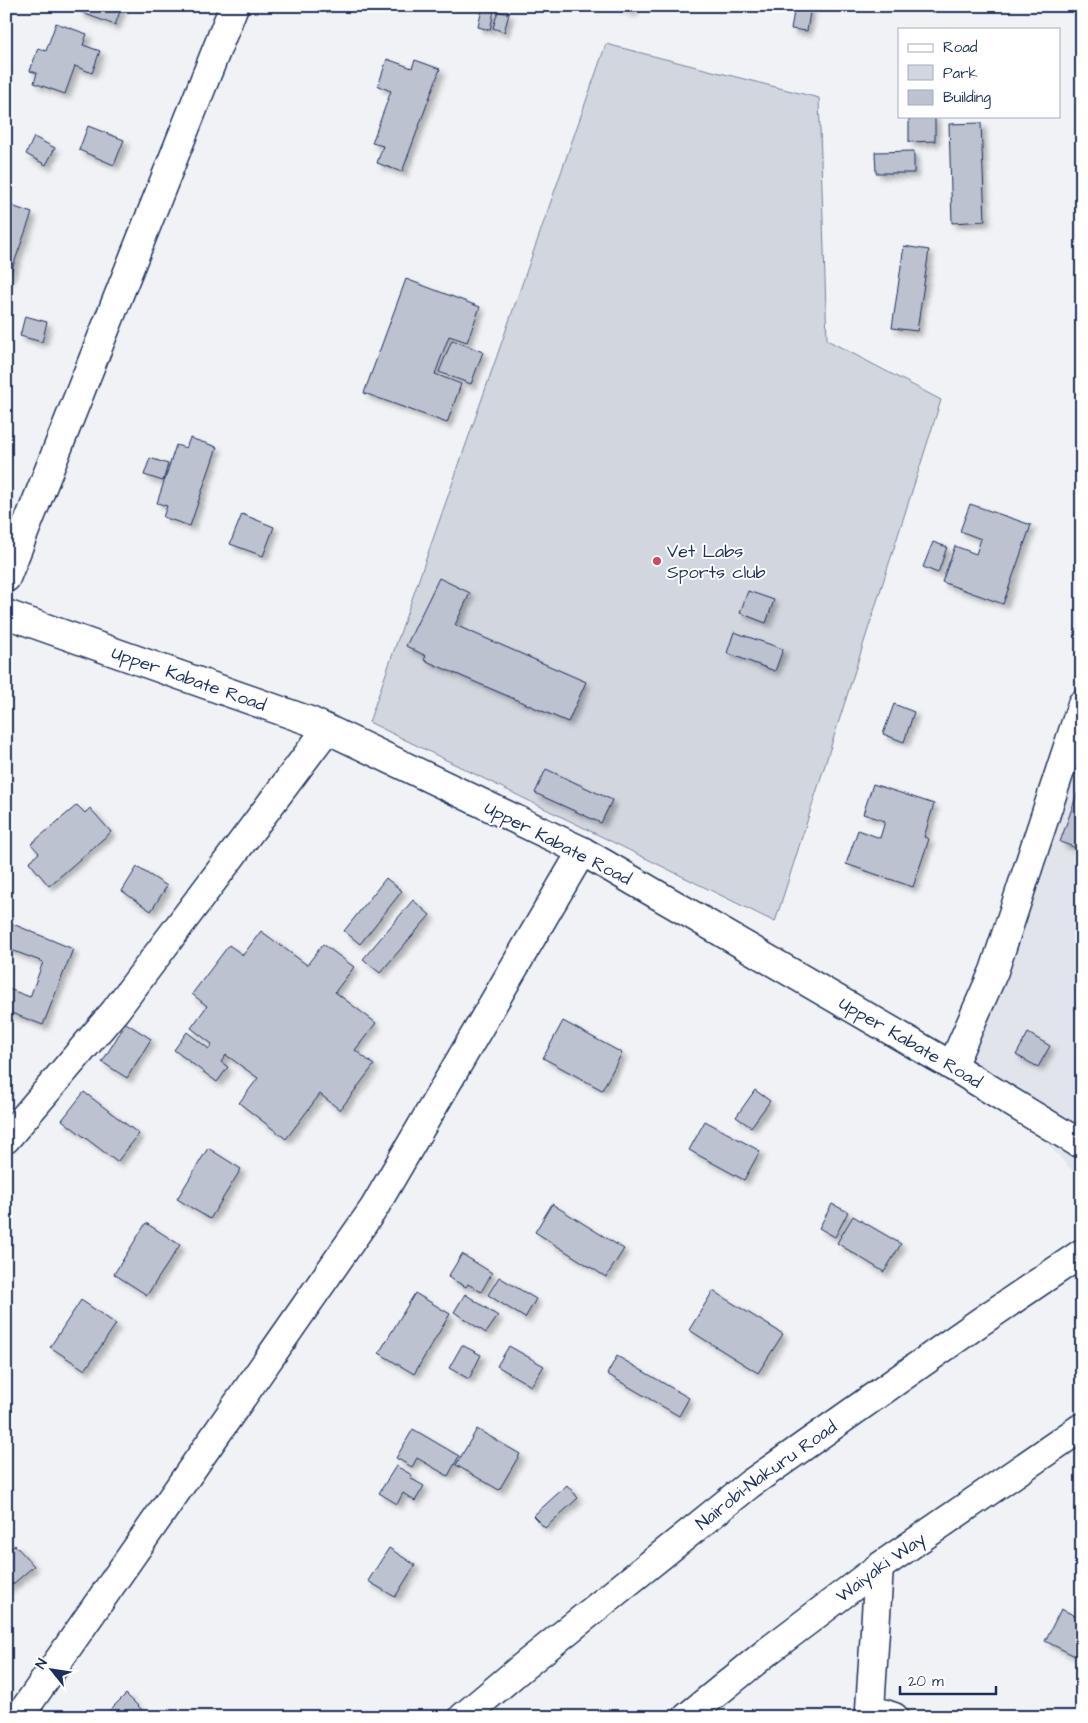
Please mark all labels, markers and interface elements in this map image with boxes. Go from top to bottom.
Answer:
legend [898,28,1060,118]
text: Road [943,37,978,58]
text: Park [943,63,978,84]
text: Building [943,87,991,109]
place label: Vet Labs Sports club [667,539,766,585]
marker: Vet Labs Sports club [651,555,663,567]
street label: Upper Kabate Road [108,640,269,718]
street label: Upper Kabate Road [480,796,636,891]
street label: Upper Kabate Road [834,991,987,1094]
street label: Nairobi-Nakuru Road [690,1415,842,1536]
street label: Waiyaki Way [831,1527,931,1608]
north arrow [28,1646,78,1696]
text: N [31,1655,53,1673]
scale bar [900,1663,997,1695]
text: 20 m [908,1671,944,1692]

